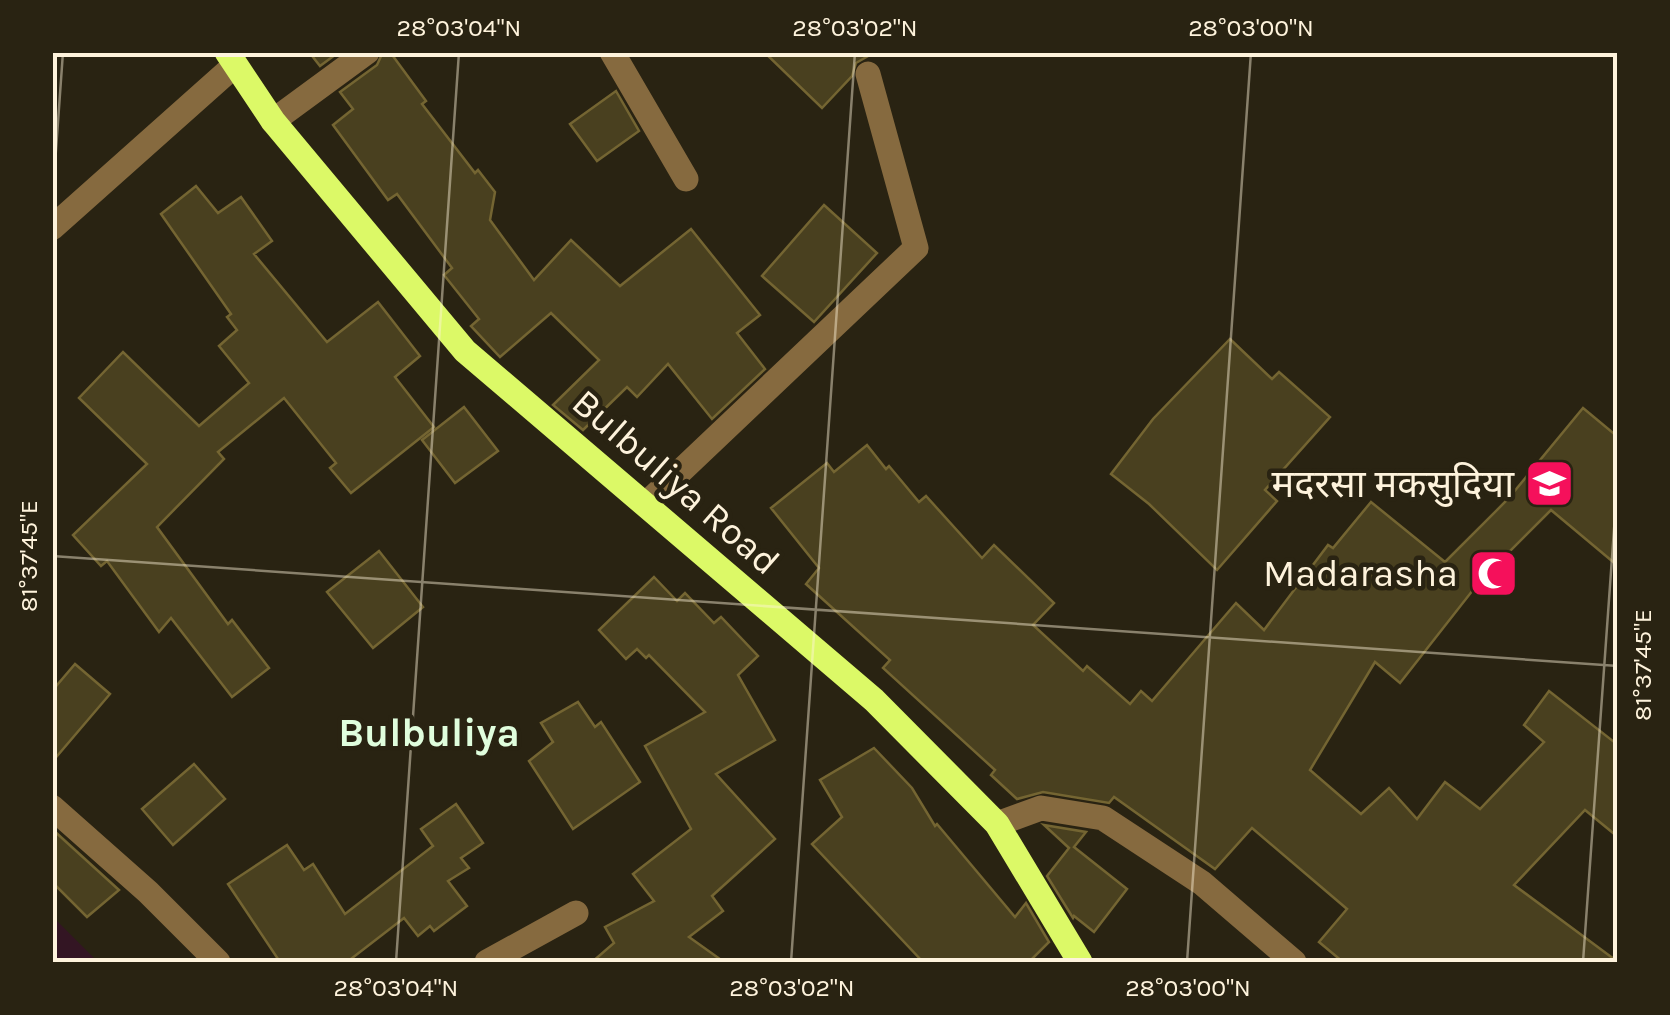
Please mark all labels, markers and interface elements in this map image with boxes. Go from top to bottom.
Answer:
text: 28°03'04"N [397,13,521,42]
text: 28°03'02"N [792,13,918,42]
text: 28°03'00"N [1188,13,1314,42]
street label: Bulbuliya Road [563,380,789,584]
school or university icon: मदरसा मकसुदिया [1523,458,1575,510]
place label: मदरसा मकसुदिया [1272,462,1515,507]
text: 81°37'45"E [14,500,43,612]
mosque icon: Madarasha [1467,547,1519,599]
place label: Madarasha [1263,551,1458,596]
text: 81°37'45"E [1628,609,1657,721]
district label: Bulbuliya [338,709,520,756]
text: 28°03'04"N [334,973,458,1002]
text: 28°03'02"N [729,973,855,1002]
text: 28°03'00"N [1125,973,1251,1002]

